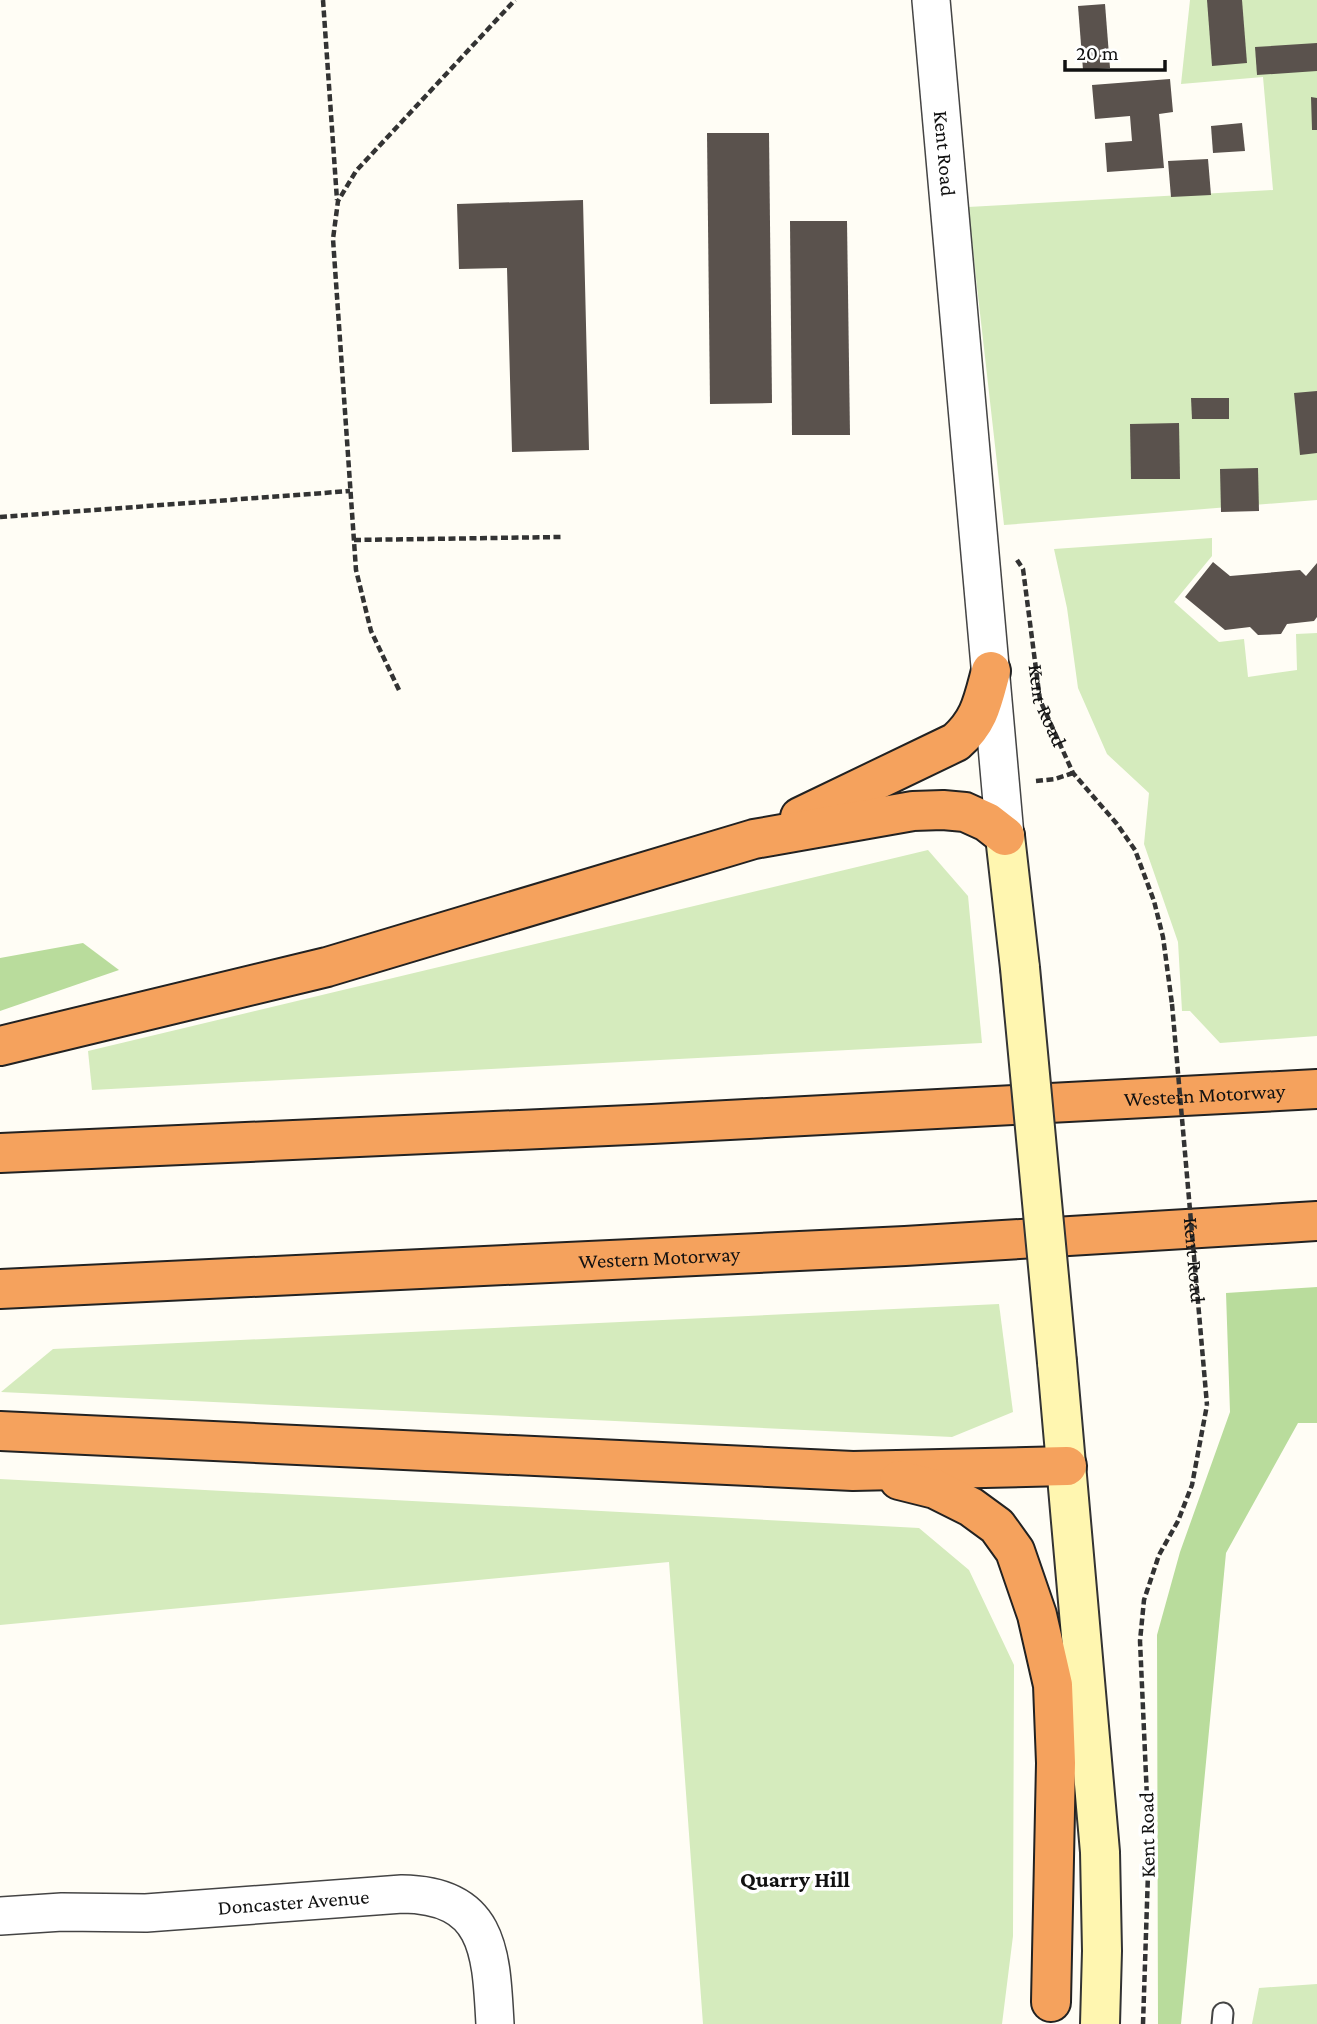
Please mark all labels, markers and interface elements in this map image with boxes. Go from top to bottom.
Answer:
scale bar [1065,28,1165,72]
text: 20 m [1076,41,1119,65]
street label: Kent Road [929,110,960,197]
street label: Kent Road [1023,663,1072,751]
street label: Western Motorway [1123,1079,1286,1111]
street label: Kent Road [1179,1216,1210,1304]
street label: Western Motorway [578,1242,741,1274]
street label: Kent Road [1134,1792,1160,1878]
district label: Quarry Hill [740,1866,850,1892]
street label: Doncaster Avenue [217,1884,370,1920]

